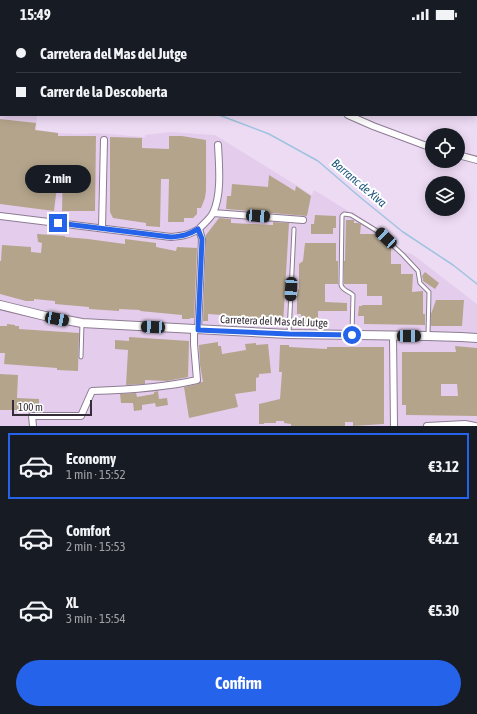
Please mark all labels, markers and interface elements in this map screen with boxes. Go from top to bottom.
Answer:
text: 15:49 [20,6,51,23]
text: Carretera del Mas del Jutge [40,45,187,62]
text: Carrer de la Descoberta [40,83,167,100]
map controls [425,128,465,216]
button: locate [425,128,465,168]
water label: Barranc de Xiva [329,156,389,210]
callout: 2 min [25,165,91,193]
text: 2 min [45,171,71,186]
button: layers [425,176,465,216]
car [246,209,270,223]
route end [49,214,67,232]
car [373,225,399,251]
car [284,277,298,301]
car [44,311,70,327]
street label: Carretera del Mas del Jutge [220,313,328,329]
car [141,320,165,334]
route start [343,326,361,344]
car [397,330,421,342]
scale bar [12,398,92,417]
text: 100 m [18,401,43,413]
icon: car [18,448,54,484]
text: Economy [66,450,116,467]
text: €3.12 [428,458,459,475]
text: 1 min · 15:52 [66,467,126,482]
icon: car [18,520,54,556]
text: Comfort [66,522,110,539]
text: €4.21 [428,530,459,547]
text: 2 min · 15:53 [66,539,126,554]
icon: car [18,592,54,628]
text: XL [66,594,79,611]
text: €5.30 [428,602,459,619]
text: 3 min · 15:54 [66,611,126,626]
button: Confirm [16,660,461,706]

